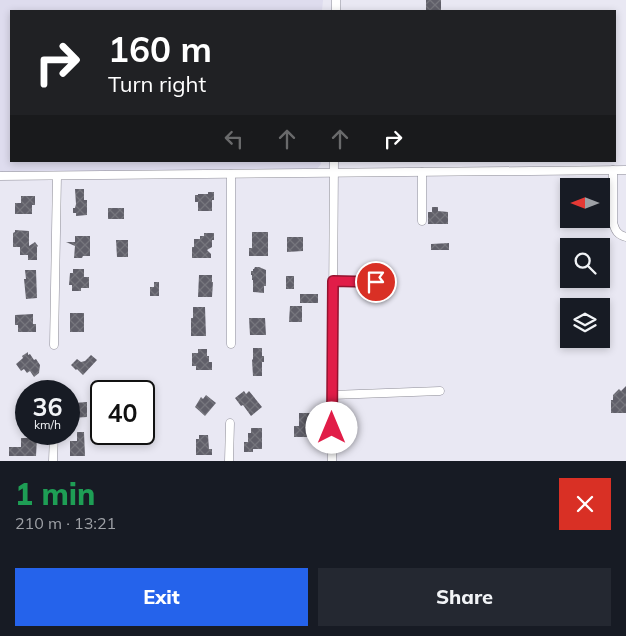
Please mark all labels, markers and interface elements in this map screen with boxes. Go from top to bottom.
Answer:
text: 160 m [108,27,212,71]
icon: right [25,30,90,95]
text: Turn right [108,70,206,98]
icon: left [220,125,248,153]
icon: ahead [273,125,301,153]
icon: ahead [326,125,354,153]
icon: right [379,125,407,153]
north arrow [560,178,610,228]
map controls [560,178,610,348]
button: search [560,238,610,288]
pin [355,261,397,303]
icon: arrive [362,268,390,296]
button: layers [560,298,610,348]
speed limit sign: 40 [90,380,155,445]
text: 36 [32,391,63,422]
position arrow [305,401,357,453]
text: km/h [34,417,61,432]
text: 1 min [15,475,95,513]
button: close [559,478,611,530]
text: 210 m · 13:21 [15,513,116,533]
button: Exit [15,568,308,626]
button: Share [318,568,611,626]

